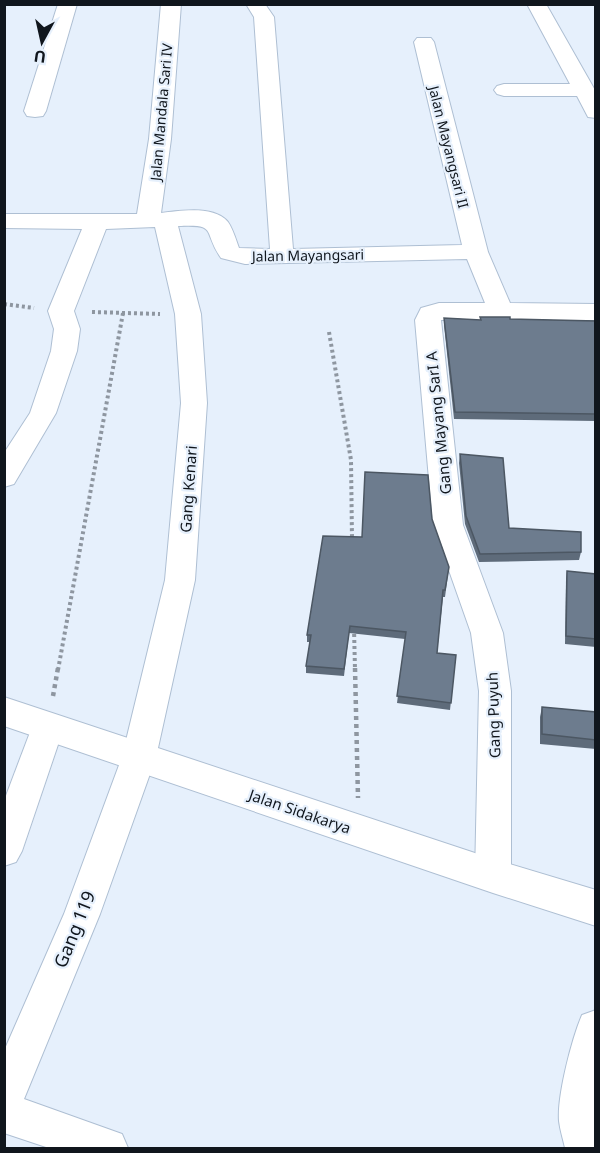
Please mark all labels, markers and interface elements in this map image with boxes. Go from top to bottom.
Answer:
north arrow [12,12,72,72]
street label: Jalan Mandala Sari IV [145,42,177,184]
text: U [32,45,47,69]
street label: Jalan Mayangsari II [424,82,473,210]
street label: Jalan Mayangsari [250,245,364,266]
street label: Gang Mayang SarI A [421,350,455,495]
street label: Gang Kenari [175,445,201,533]
street label: Gang Puyuh [482,672,504,758]
street label: Jalan Sidakarya [245,784,354,838]
street label: Gang 119 [48,887,100,971]

